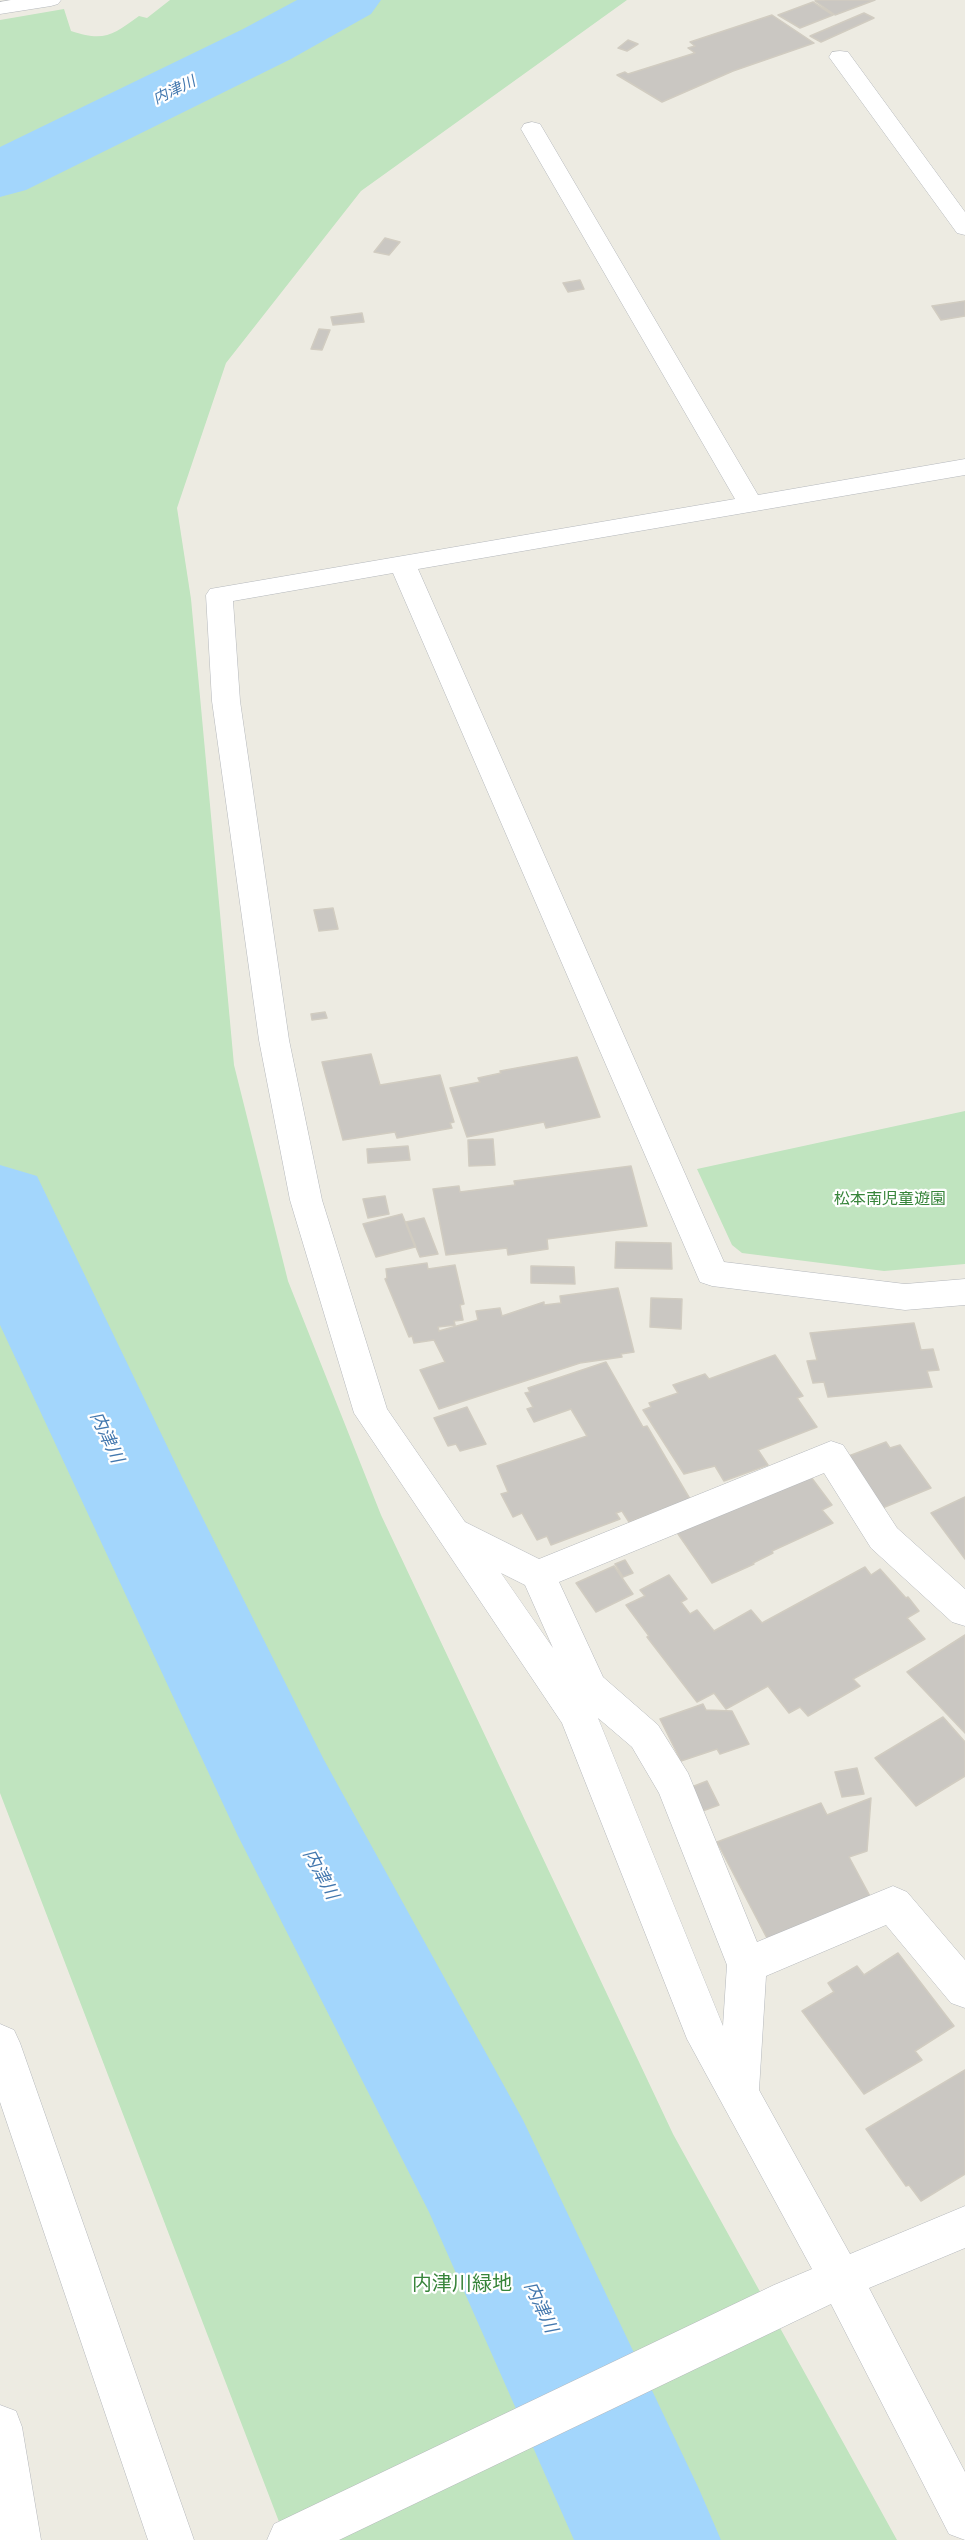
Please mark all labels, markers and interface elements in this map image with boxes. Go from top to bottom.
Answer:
water label: 内津川 [150,72,198,108]
park label: 松本南児童遊園 [834,1189,946,1209]
water label: 内津川 [86,1408,128,1466]
water label: 内津川 [299,1845,343,1903]
park label: 内津川緑地 [412,2271,512,2295]
water label: 内津川 [520,2278,562,2336]

